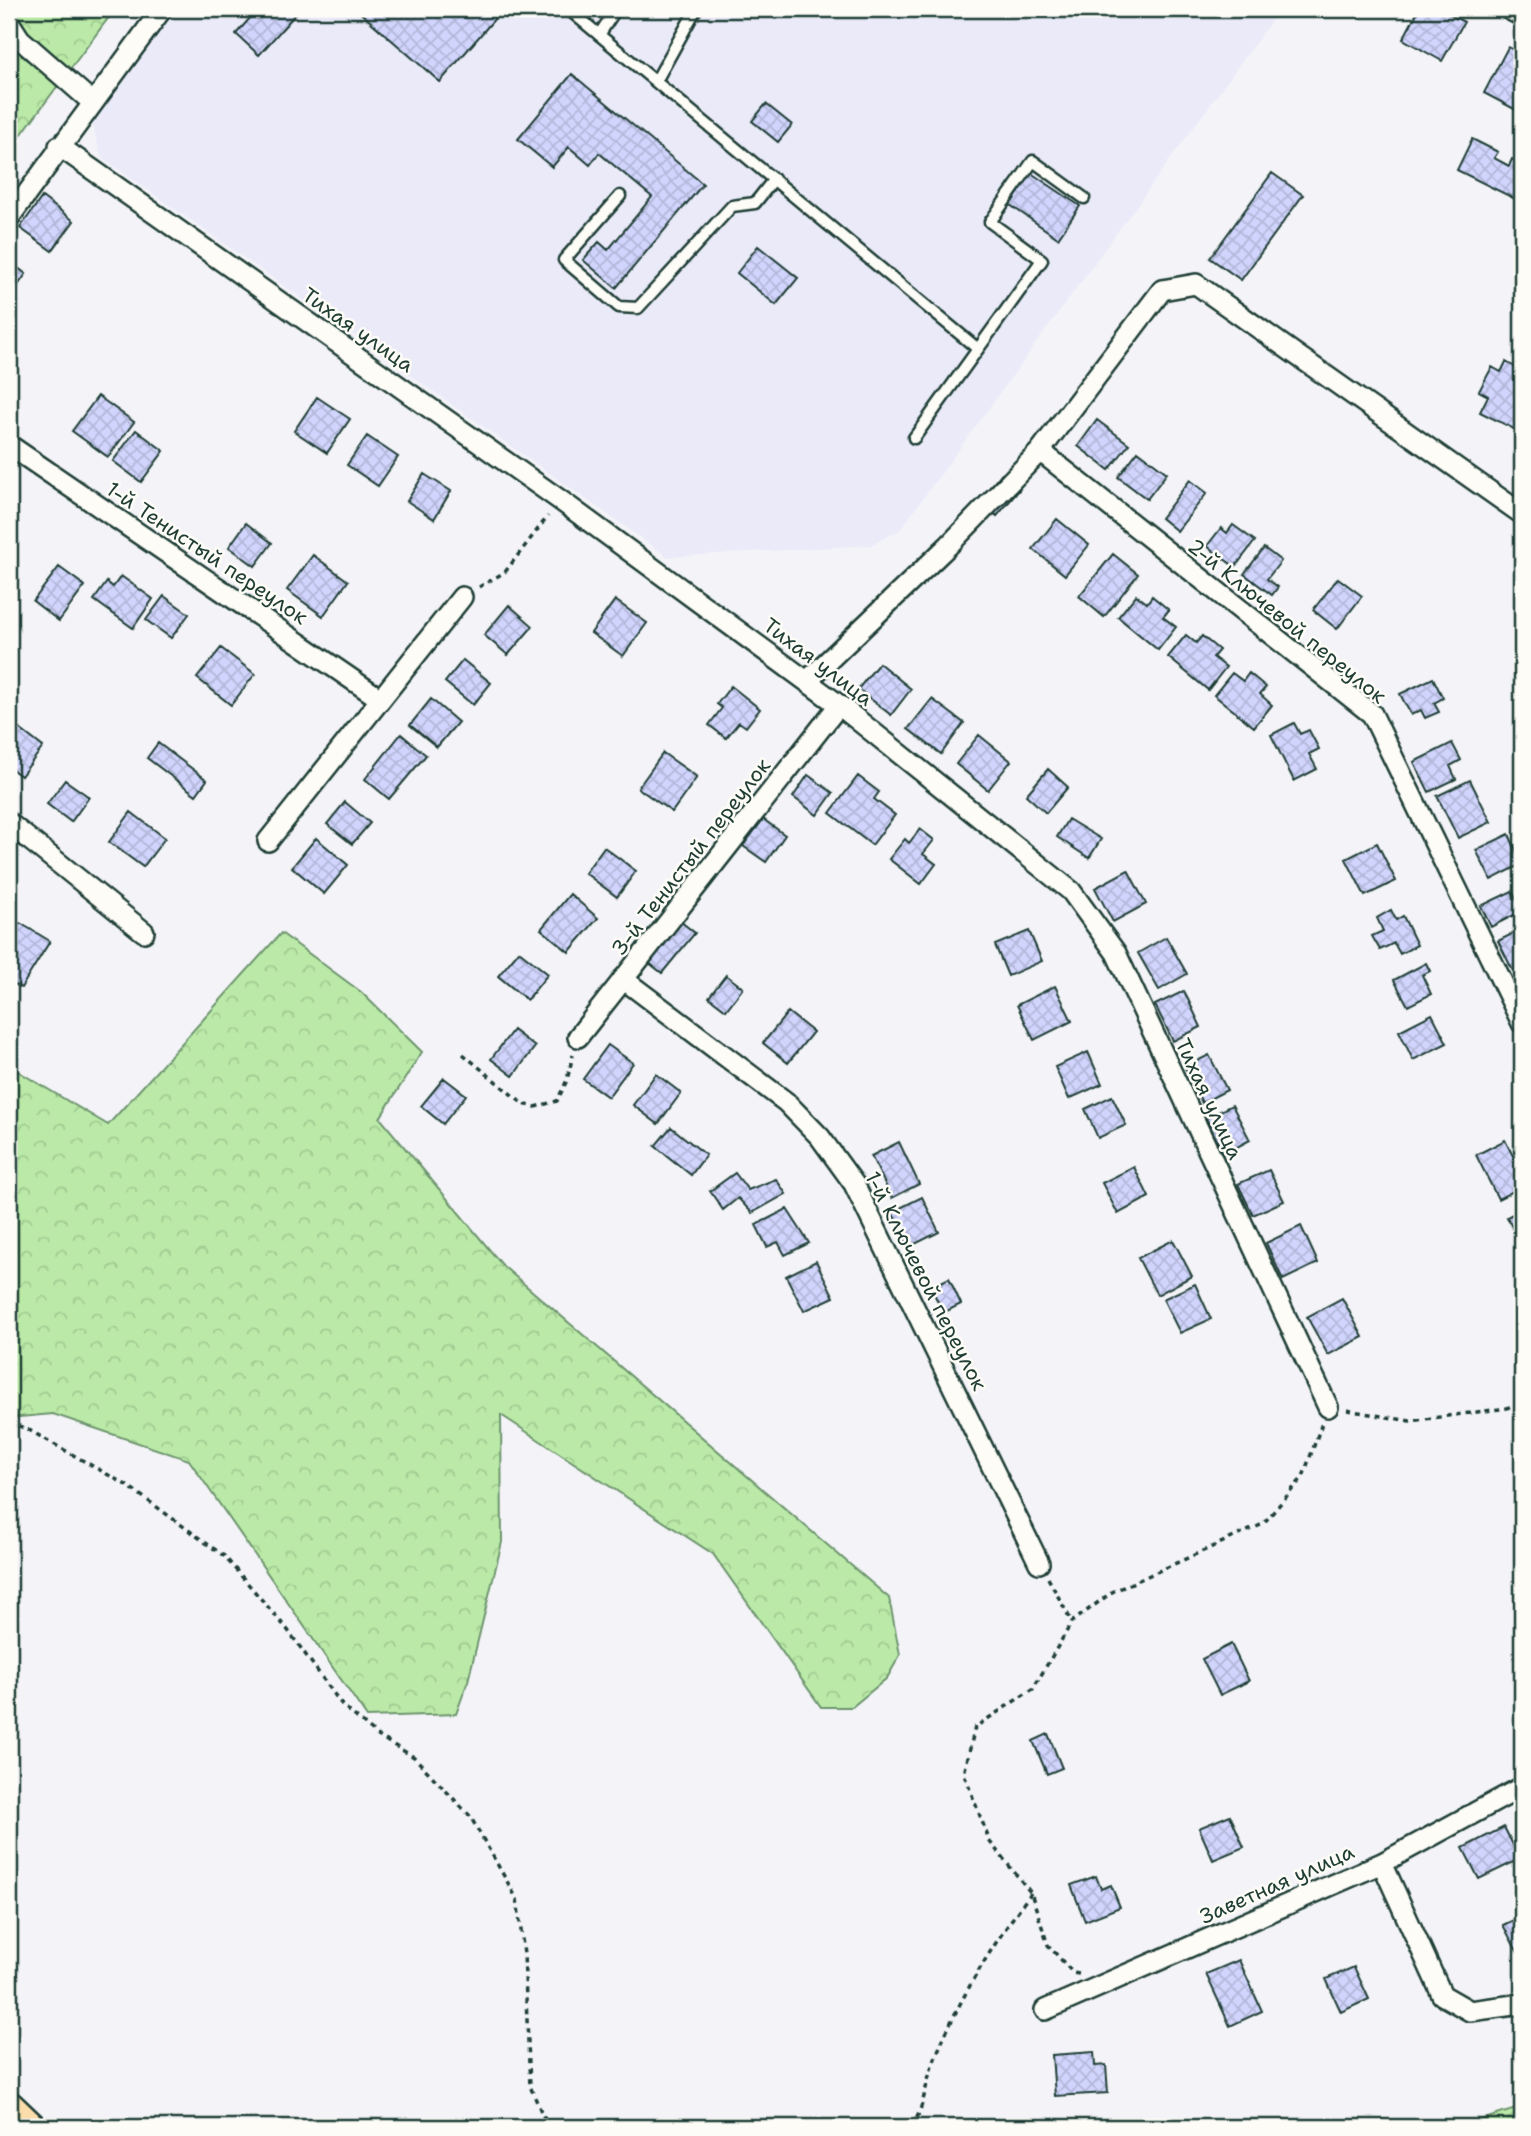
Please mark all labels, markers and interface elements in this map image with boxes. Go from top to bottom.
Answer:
street label: Тихая улица [297,281,419,379]
street label: 1-й Тенистый переулок [101,475,313,631]
street label: 2-й Ключевой переулок [1182,532,1392,710]
street label: Тихая улица [757,612,879,712]
street label: 3-й Тенистый переулок [605,752,777,962]
street label: Тихая улица [1169,1034,1249,1164]
street label: 1-й Ключевой переулок [858,1167,994,1395]
street label: Заветная улица [1195,1837,1359,1931]

